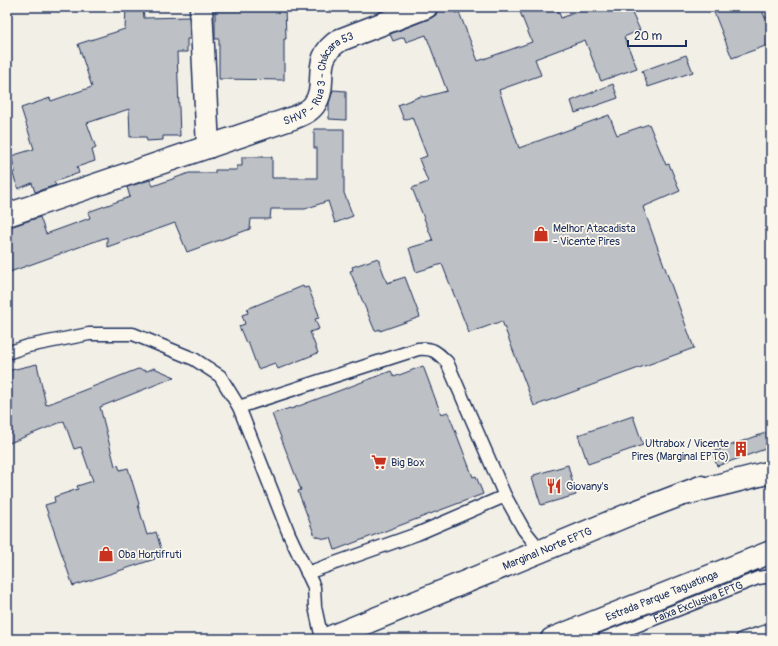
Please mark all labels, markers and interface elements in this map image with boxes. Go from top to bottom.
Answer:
scale bar [628,22,686,48]
street label: SHVP - Rua 3 - Chácara 53 [282,29,355,128]
text: 20 m [634,29,663,44]
place label: Melhor Atacadista - Vicente Pires [553,222,636,248]
shop icon: Melhor Atacadista - Vicente Pires [532,225,550,243]
place label: Ultrabox / Vicente Pires (Marginal EPTG) [631,437,730,463]
building icon: Ultrabox / Vicente Pires (Marginal EPTG) [732,440,750,458]
supermarket icon: Big Box [370,453,388,471]
place label: Big Box [391,456,425,469]
restaurant icon: Giovany's [545,477,563,495]
place label: Giovany's [566,480,609,493]
street label: Marginal Norte EPTG [501,525,594,573]
shop icon: Oba Hortifruti [97,545,115,563]
place label: Oba Hortifruti [118,548,181,561]
street label: Estrada Parque Taguatinga [604,568,720,624]
street label: Faixa Exclusiva EPTG [651,579,745,626]

